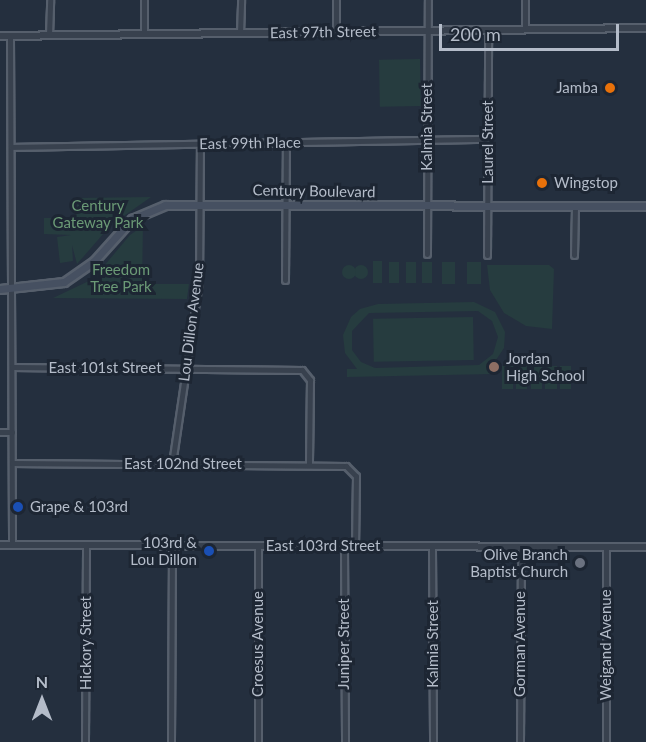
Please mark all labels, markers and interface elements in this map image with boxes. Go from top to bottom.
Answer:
scale bar [442,12,622,50]
street label: East 97th Street [270,22,376,42]
text: 200 m [450,23,501,45]
place label: Jamba [556,79,598,97]
marker: Jamba [603,81,617,95]
street label: Kalmia Street [418,83,436,171]
street label: Laurel Street [479,100,497,184]
street label: East 99th Place [199,133,301,153]
place label: Wingstop [554,174,618,192]
marker: Wingstop [535,176,549,190]
street label: Century Boulevard [252,181,376,201]
park label: Century Gateway Park [52,196,144,231]
park label: Freedom Tree Park [90,260,152,295]
street label: Lou Dillon Avenue [175,261,207,383]
place label: Jordan High School [506,349,585,384]
street label: East 101st Street [48,359,162,377]
marker: Jordan High School [487,360,501,374]
street label: East 102nd Street [124,455,242,473]
place label: Grape & 103rd [30,498,128,516]
marker: Grape & 103rd [11,500,25,514]
place label: 103rd & Lou Dillon [130,533,197,568]
street label: East 103rd Street [266,537,380,555]
marker: 103rd & Lou Dillon [202,544,216,558]
place label: Olive Branch Baptist Church [470,545,568,580]
marker: Olive Branch Baptist Church [573,556,587,570]
street label: Weigand Avenue [597,589,615,701]
street label: Croesus Avenue [249,591,267,697]
street label: Gorman Avenue [511,591,529,697]
street label: Hickory Street [77,596,95,690]
street label: Juniper Street [335,598,353,690]
street label: Kalmia Street [424,600,442,688]
north arrow [12,670,72,730]
text: N [36,672,48,691]

